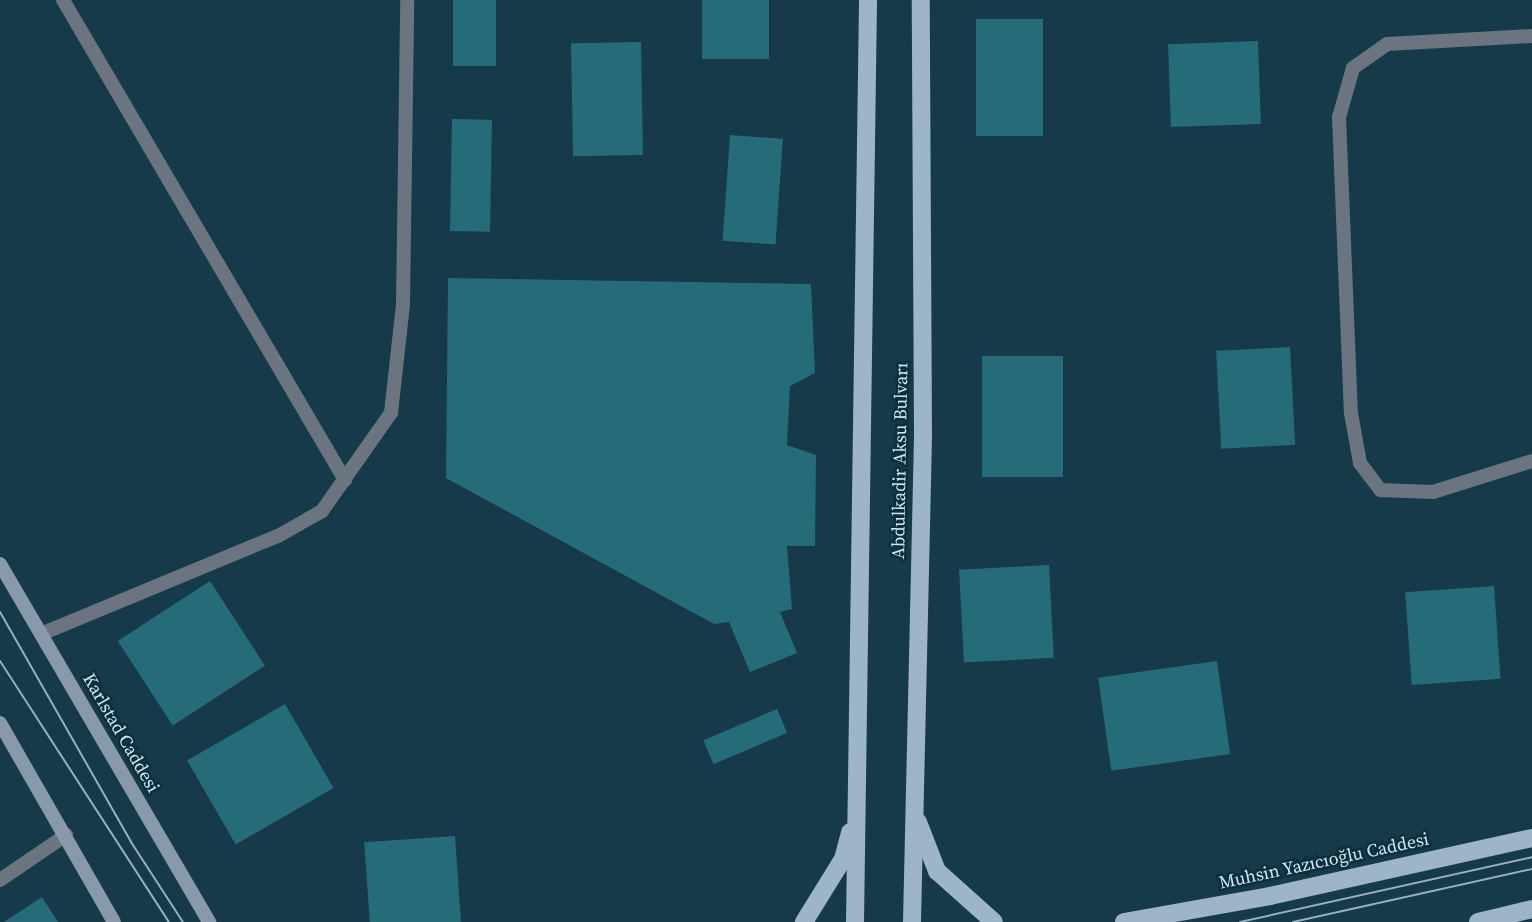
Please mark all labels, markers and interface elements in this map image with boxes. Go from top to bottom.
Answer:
street label: Abdulkadir Aksu Bulvarı [887,363,913,559]
street label: Karlstad Caddesi [78,669,164,797]
street label: Muhsin Yazıcıoğlu Caddesi [1217,828,1431,894]

